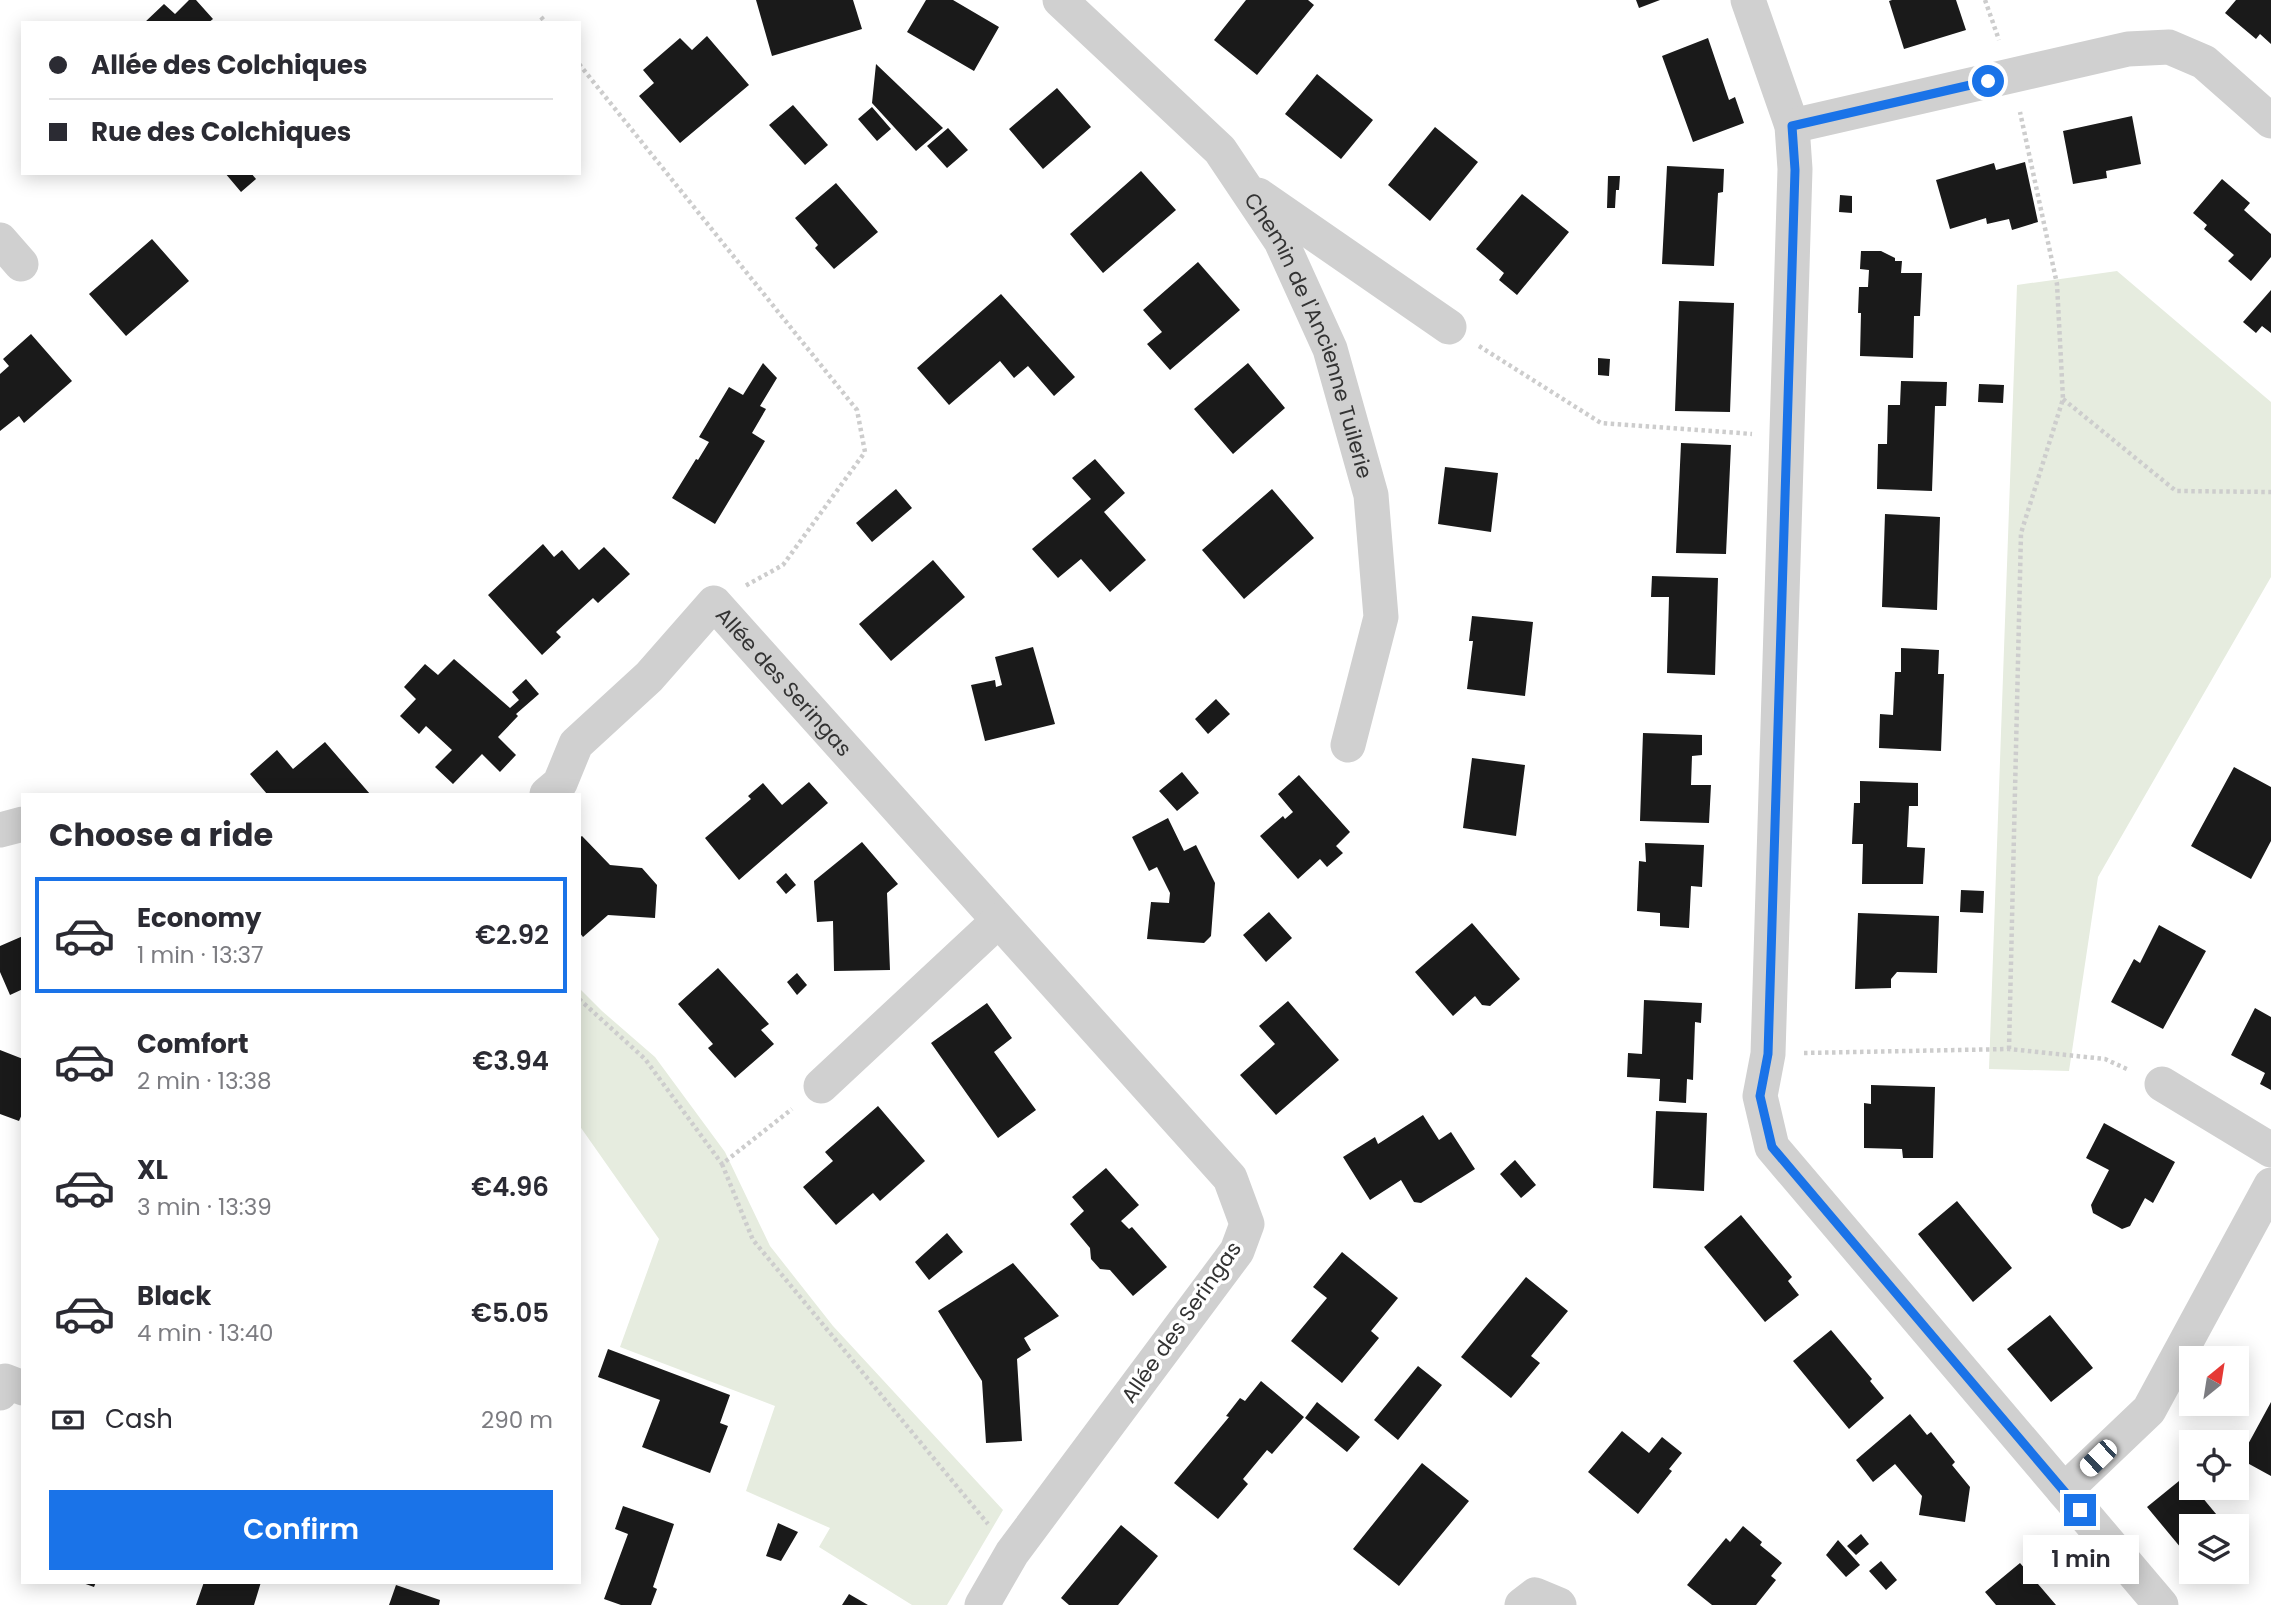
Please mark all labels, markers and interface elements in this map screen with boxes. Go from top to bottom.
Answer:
text: Allée des Colchiques [91,47,367,83]
route start [1972,65,2004,97]
text: Rue des Colchiques [91,114,351,150]
street label: Chemin de l'Ancienne Tuilerie [1238,186,1380,482]
street label: Allée des Seringas [710,600,859,762]
text: Choose a ride [49,812,273,857]
text: Economy [137,900,261,936]
icon: car [53,904,116,967]
text: €2.92 [475,917,549,953]
text: 1 min · 13:37 [137,939,264,971]
text: Comfort [137,1026,249,1062]
icon: car [53,1030,116,1093]
text: €3.94 [472,1043,549,1079]
text: 2 min · 13:38 [137,1065,271,1097]
text: XL [137,1152,168,1188]
icon: car [53,1156,116,1219]
text: €4.96 [471,1169,549,1205]
text: 3 min · 13:39 [137,1191,272,1223]
street label: Allée des Seringas [1114,1235,1248,1409]
text: Black [137,1278,211,1314]
icon: car [53,1282,116,1345]
text: €5.05 [471,1295,549,1331]
text: 4 min · 13:40 [137,1317,274,1349]
north arrow [2179,1346,2249,1416]
map controls [2179,1346,2249,1584]
icon: cash [49,1401,87,1439]
text: Cash [105,1401,173,1437]
text: 290 m [481,1404,553,1436]
button: locate [2179,1430,2249,1500]
car [2076,1436,2121,1480]
button: Confirm [49,1490,553,1570]
route end [2064,1494,2096,1526]
button: layers [2179,1514,2249,1584]
callout: 1 min [2022,1534,2138,1584]
text: 1 min [2051,1543,2111,1575]

